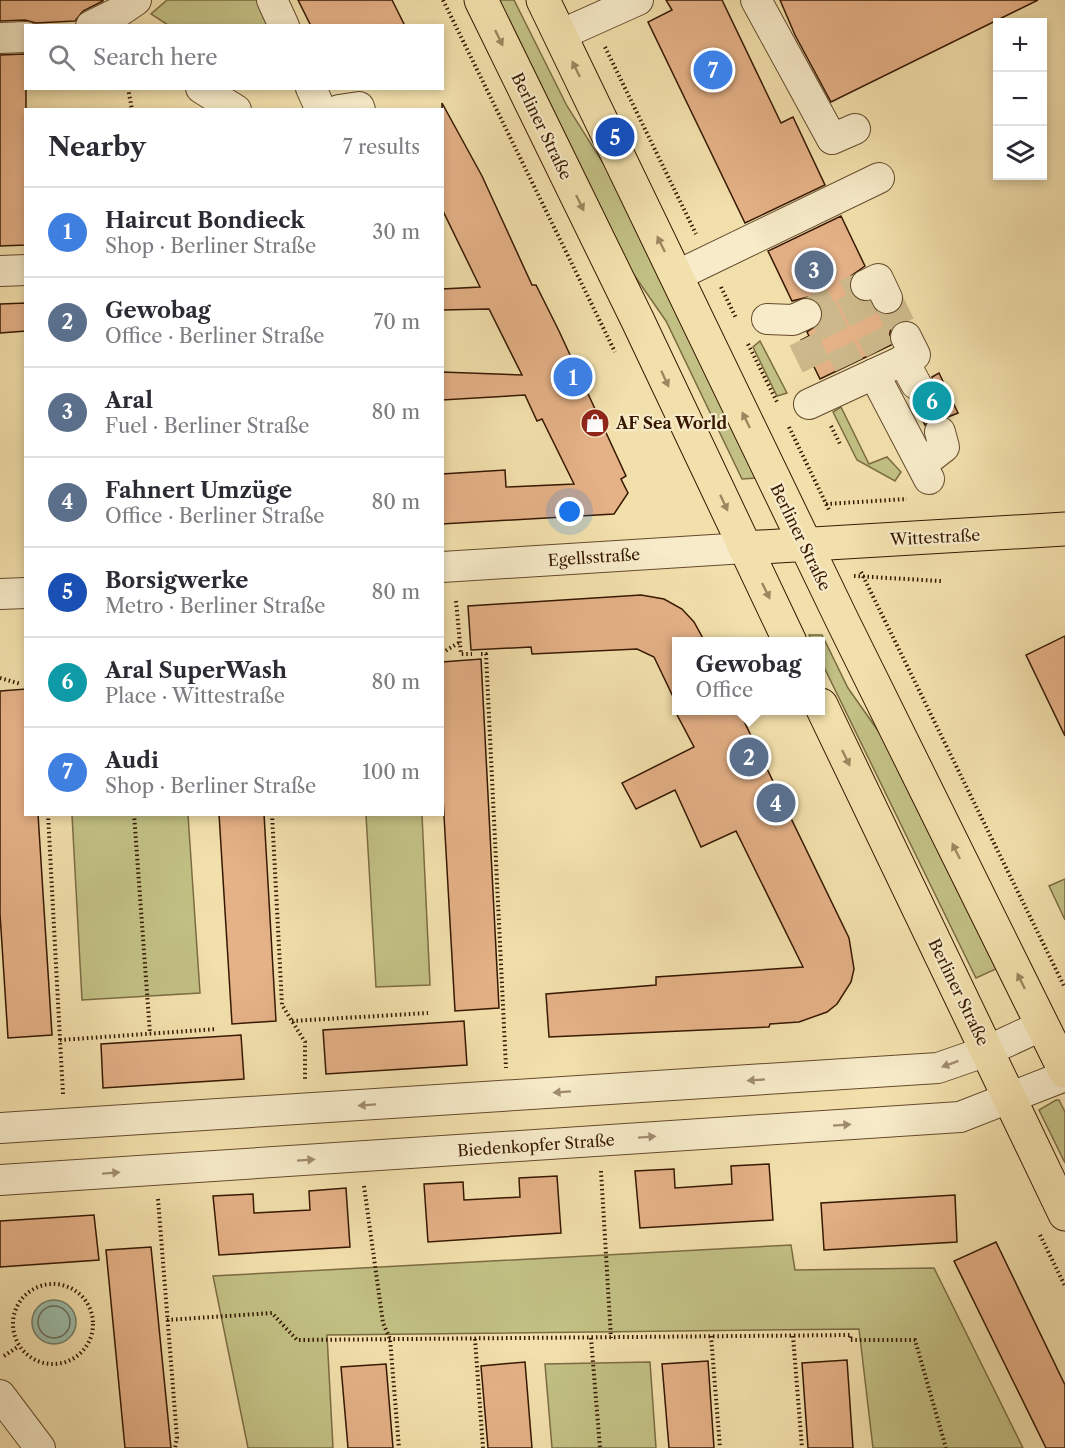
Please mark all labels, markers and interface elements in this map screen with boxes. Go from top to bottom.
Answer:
map controls [993,18,1047,180]
button: + [993,18,1047,72]
search box [24,24,444,90]
one-way arrow [495,29,504,46]
icon: search [45,41,78,74]
text: Search here [93,44,218,71]
pin: 7 [694,48,732,92]
one-way arrow [572,60,581,77]
street label: Berliner Straße [507,69,577,183]
button: − [993,72,1047,126]
pin: 5 [596,114,634,160]
button: layers [993,126,1047,180]
text: Nearby [48,131,146,163]
text: 7 results [343,135,420,159]
one-way arrow [576,195,585,212]
text: Haircut Bondieck [105,207,305,234]
text: 1 [63,220,72,244]
text: 30 m [372,220,420,244]
text: Shop · Berliner Straße [105,234,316,258]
one-way arrow [656,236,665,253]
pin: 3 [794,248,834,292]
text: Gewobag [105,297,211,324]
text: 2 [62,310,73,334]
text: 70 m [374,310,420,334]
text: Office · Berliner Straße [105,324,325,348]
pin: 1 [554,354,592,400]
one-way arrow [661,370,670,387]
pin: 6 [912,378,952,424]
text: Aral [105,387,153,414]
text: 3 [62,400,73,424]
text: 80 m [372,400,420,424]
shop icon: AF Sea World [579,407,611,439]
one-way arrow [741,411,750,428]
place label: AF Sea World [615,413,727,433]
text: Fuel · Berliner Straße [105,414,309,438]
text: Fahnert Umzüge [105,477,292,504]
street label: Berliner Straße [766,480,836,594]
text: 4 [62,490,73,514]
text: 80 m [372,490,420,514]
one-way arrow [720,494,729,511]
your location [555,497,584,526]
text: Office · Berliner Straße [105,504,325,528]
street label: Wittestraße [888,525,981,549]
street label: Egellsstraße [547,544,641,570]
text: Borsigwerke [105,567,248,594]
text: 5 [62,580,73,604]
text: 80 m [372,580,420,604]
one-way arrow [761,582,770,599]
text: Metro · Berliner Straße [105,594,325,618]
popup [672,637,825,715]
text: Gewobag [696,651,801,678]
text: Aral SuperWash [105,657,287,684]
text: 6 [62,670,73,694]
text: 80 m [372,670,420,694]
text: Office [696,678,753,702]
text: Place · Wittestraße [105,684,285,708]
pin: 2 [730,734,768,780]
text: Audi [105,747,159,774]
one-way arrow [842,750,851,767]
text: 7 [62,760,73,784]
text: 100 m [362,760,420,784]
text: Shop · Berliner Straße [105,774,316,798]
pin: 4 [756,780,796,826]
one-way arrow [952,842,961,859]
street label: Berliner Straße [924,935,994,1049]
one-way arrow [1016,972,1025,989]
one-way arrow [941,1060,959,1069]
one-way arrow [747,1075,766,1085]
one-way arrow [552,1088,571,1097]
one-way arrow [357,1100,376,1109]
one-way arrow [832,1120,851,1129]
street label: Biedenkopfer Straße [457,1130,615,1160]
one-way arrow [638,1133,657,1142]
one-way arrow [296,1155,315,1164]
one-way arrow [102,1168,121,1177]

